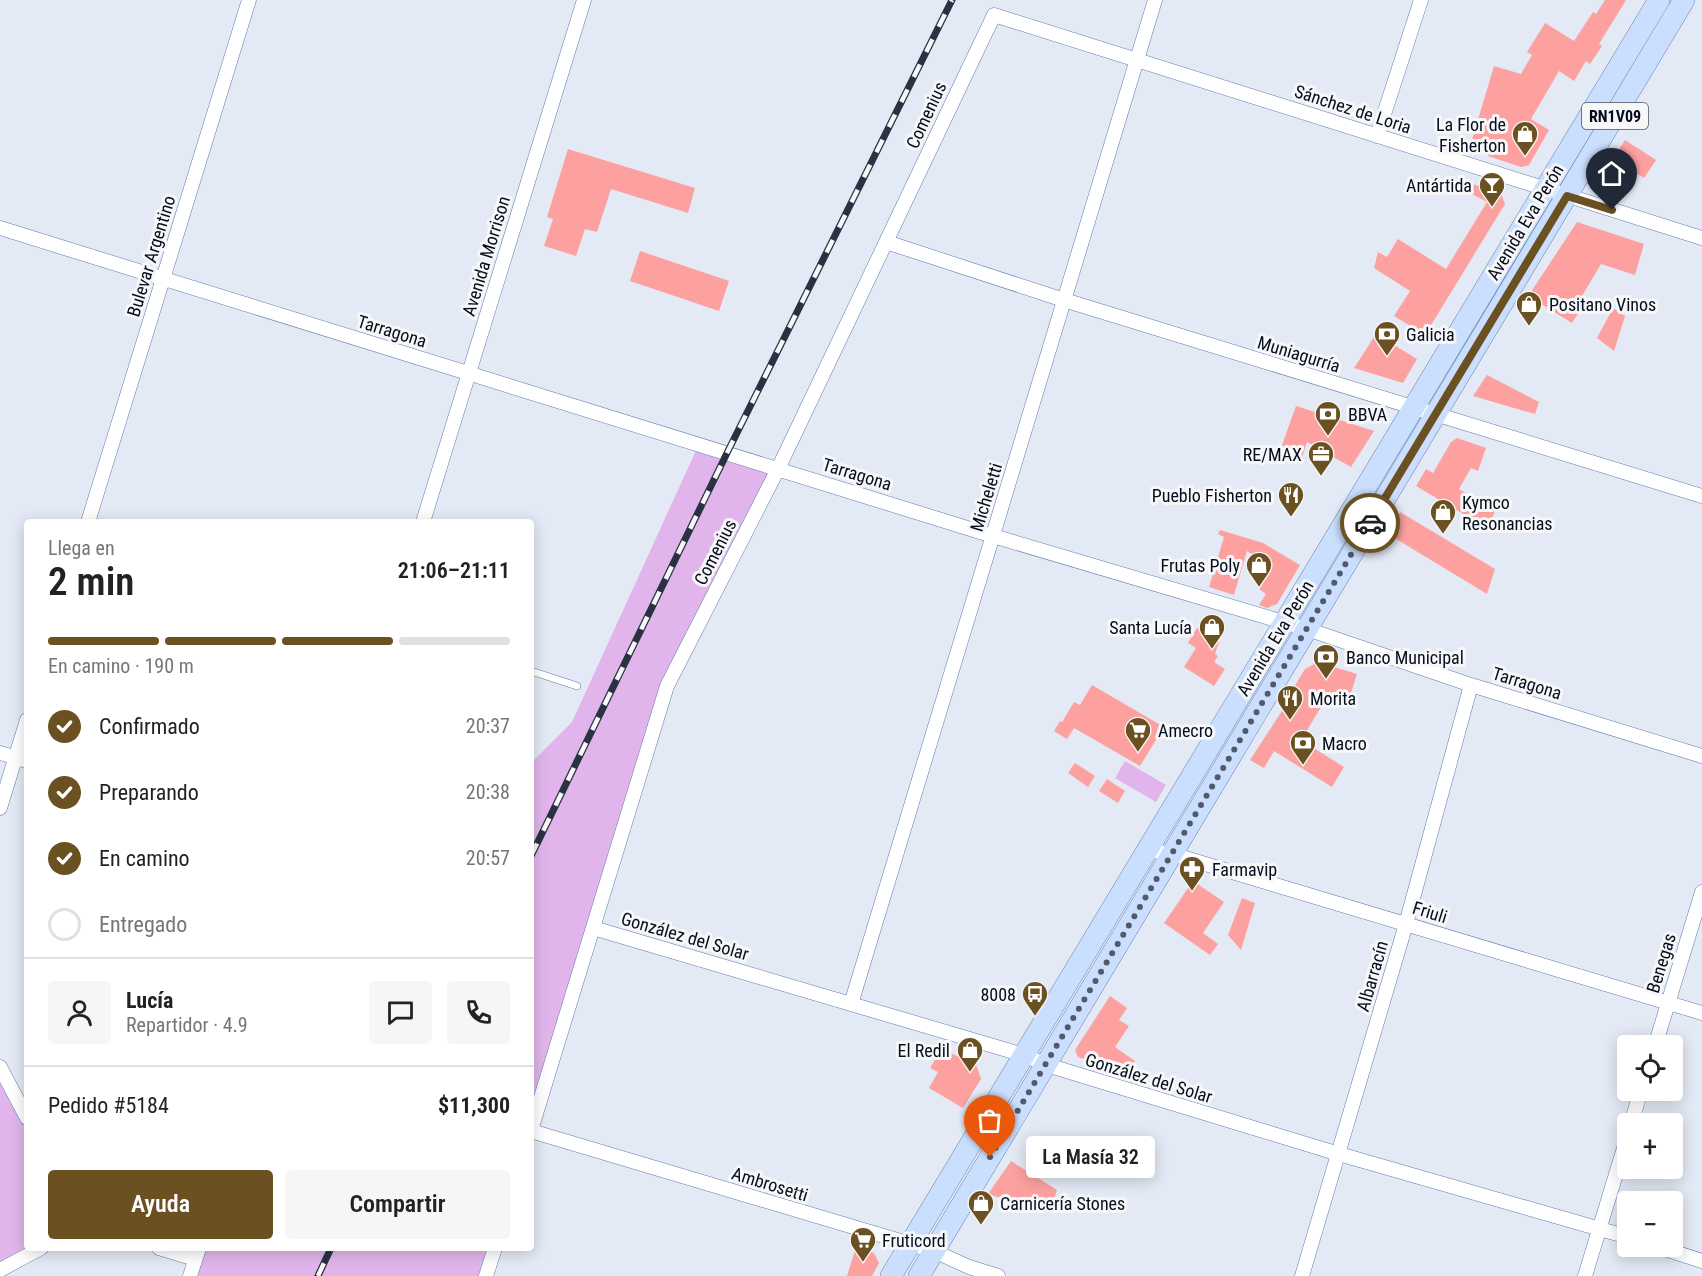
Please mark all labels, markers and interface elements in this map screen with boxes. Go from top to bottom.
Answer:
street label: Comenius [901,78,951,152]
street label: Sánchez de Loria [1292,80,1414,138]
road number: RN1V09 [1582,103,1648,129]
place label: La Flor de Fisherton [1436,114,1506,156]
shop icon: La Flor de Fisherton [1510,119,1540,157]
pin [1586,148,1637,210]
icon: home [1595,157,1628,190]
street label: Avenida Eva Perón [1482,160,1568,284]
bar icon: Antártida [1477,170,1507,208]
place label: Antártida [1406,175,1472,196]
street label: Bulevar Argentino [123,193,179,319]
street label: Avenida Morrison [458,194,514,318]
shop icon: Positano Vinos [1514,289,1544,327]
place label: Positano Vinos [1549,294,1656,315]
street label: Tarragona [355,311,429,351]
bank icon: Galicia [1372,319,1402,357]
place label: Galicia [1406,324,1455,345]
street label: Muniagurría [1255,332,1343,376]
bank icon: BBVA [1313,399,1343,437]
place label: BBVA [1348,404,1388,425]
office icon: RE/MAX [1306,439,1336,477]
place label: RE/MAX [1243,444,1302,465]
street label: Tarragona [820,454,894,494]
street label: Micheletti [966,460,1006,534]
restaurant icon: Pueblo Fisherton [1276,480,1306,518]
place label: Pueblo Fisherton [1152,485,1272,506]
place label: Kymco Resonancias [1462,492,1553,534]
courier [1340,493,1400,553]
shop icon: Kymco Resonancias [1428,497,1458,535]
icon: car [1354,507,1387,540]
street label: Comenius [690,516,740,588]
text: Llega en [48,536,115,560]
shop icon: Frutas Poly [1244,550,1274,588]
place label: Frutas Poly [1161,555,1240,576]
text: 21:06–21:11 [398,558,510,583]
text: 2 min [48,559,134,605]
street label: Avenida Eva Perón [1232,576,1318,700]
shop icon: Santa Lucía [1197,612,1227,650]
place label: Santa Lucía [1109,617,1192,638]
bank icon: Banco Municipal [1311,642,1341,680]
place label: Banco Municipal [1346,647,1464,668]
text: En camino · 190 m [48,654,194,678]
street label: Tarragona [1490,663,1564,703]
restaurant icon: Morita [1275,683,1305,721]
place label: Morita [1310,688,1356,709]
icon: check [48,710,81,743]
text: Confirmado [99,714,200,739]
text: 20:37 [466,714,510,738]
supermarket icon: Amecro [1123,715,1153,753]
place label: Amecro [1158,720,1213,741]
bank icon: Macro [1288,728,1318,766]
place label: Macro [1322,733,1367,754]
icon: check [48,776,81,809]
text: Preparando [99,780,199,805]
text: 20:38 [466,780,510,804]
icon: check [48,842,81,875]
text: En camino [99,846,190,871]
text: 20:57 [466,846,510,870]
pharmacy icon: Farmavip [1177,854,1207,892]
place label: Farmavip [1212,859,1277,880]
street label: Friuli [1410,897,1450,927]
street label: González del Solar [619,908,752,964]
text: Entregado [99,912,187,937]
street label: Benegas [1642,931,1680,995]
street label: Albarracín [1352,938,1392,1014]
bus stop icon: 8008 [1020,979,1050,1017]
button: person [48,981,111,1044]
button: chat [369,981,432,1044]
button: phone [447,981,510,1044]
place label: 8008 [980,984,1016,1005]
text: Lucía [126,988,173,1013]
text: Repartidor · 4.9 [126,1013,248,1037]
shop icon: El Redil [955,1035,985,1073]
map controls [1617,1035,1683,1257]
button: locate [1617,1035,1683,1101]
place label: El Redil [898,1040,950,1061]
street label: González del Solar [1083,1049,1216,1107]
text: Pedido #5184 [48,1093,169,1118]
text: $11,300 [438,1093,510,1118]
pin [964,1095,1015,1157]
icon: bag [973,1104,1006,1137]
button: + [1617,1113,1683,1179]
callout: La Masía 32 [1026,1136,1155,1178]
text: La Masía 32 [1042,1145,1139,1169]
street label: Ambrosetti [729,1162,811,1206]
button: Ayuda [48,1170,273,1239]
button: Compartir [285,1170,510,1239]
shop icon: Carnicería Stones [966,1188,996,1226]
button: − [1617,1191,1683,1257]
place label: Carnicería Stones [1000,1193,1125,1214]
supermarket icon: Fruticord [848,1225,878,1263]
place label: Fruticord [882,1230,946,1251]

